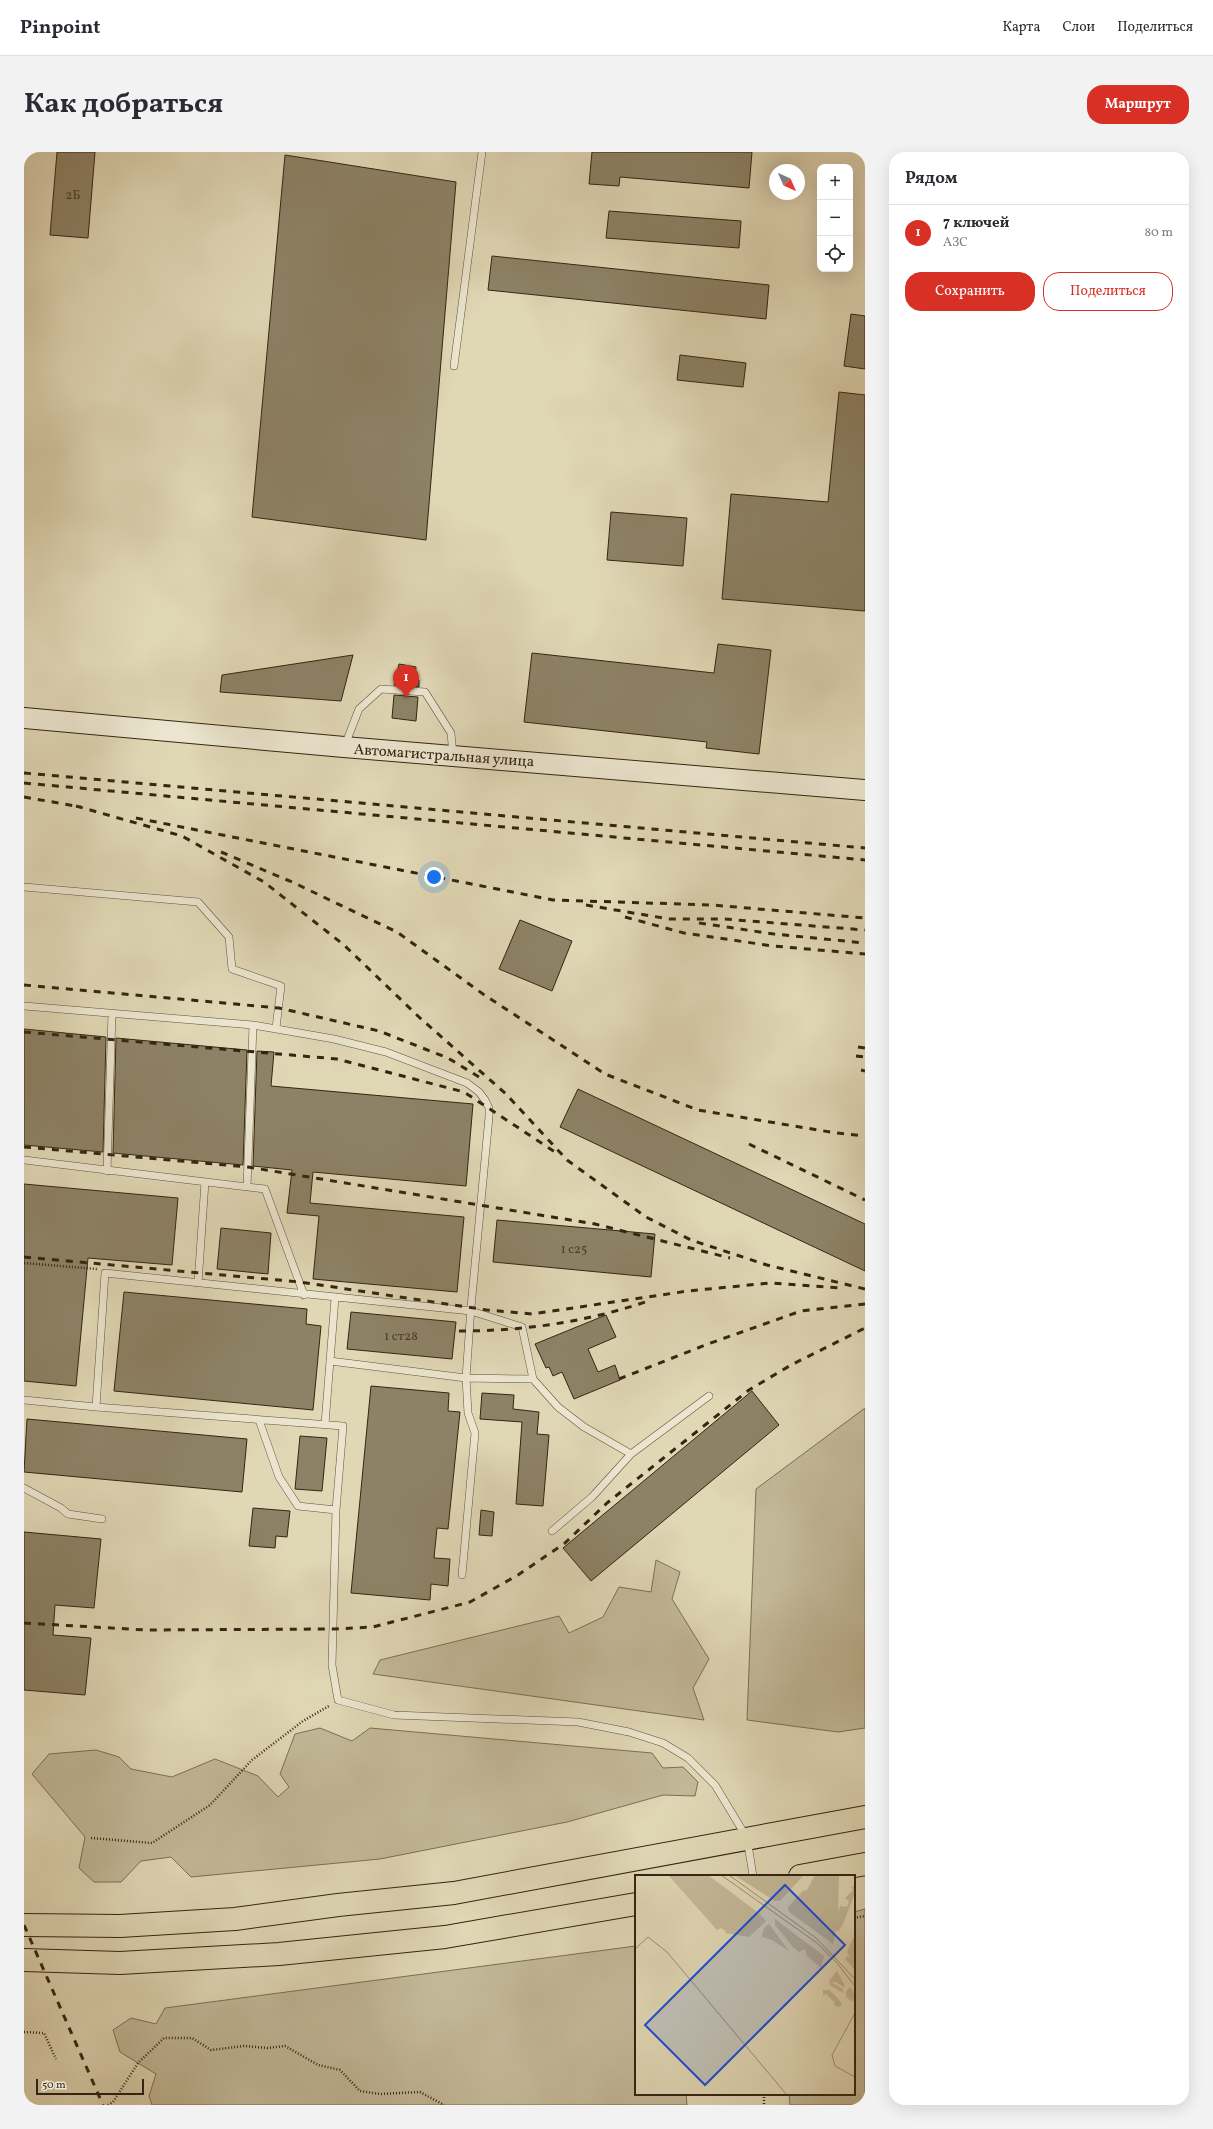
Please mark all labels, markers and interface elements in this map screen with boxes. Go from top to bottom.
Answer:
text: Pinpoint [20,15,100,41]
text: Карта [1002,18,1040,37]
text: Слои [1062,18,1095,37]
text: Поделиться [1117,18,1193,37]
text: Как добраться [24,85,223,124]
button: Маршрут [1087,85,1189,124]
north arrow [769,164,805,200]
map controls [817,164,853,272]
button: + [817,164,853,200]
text: Рядом [905,167,958,190]
house number: 2Б [66,187,81,205]
button: − [817,200,853,236]
text: 7 ключей [943,213,1009,234]
text: 1 [915,224,921,242]
text: 80 m [1144,224,1173,242]
text: АЗС [943,234,968,252]
button: locate [817,236,853,272]
button: Сохранить [905,272,1035,311]
button: Поделиться [1043,272,1173,311]
pin: 1 [393,665,419,698]
street label: Автомагистральная улица [353,740,535,773]
your location [424,867,444,887]
house number: 1 с25 [561,1241,587,1259]
house number: 1 ст28 [384,1328,418,1346]
inset map [635,1875,855,2095]
scale bar [36,2077,144,2096]
text: 50 m [42,2078,66,2093]

